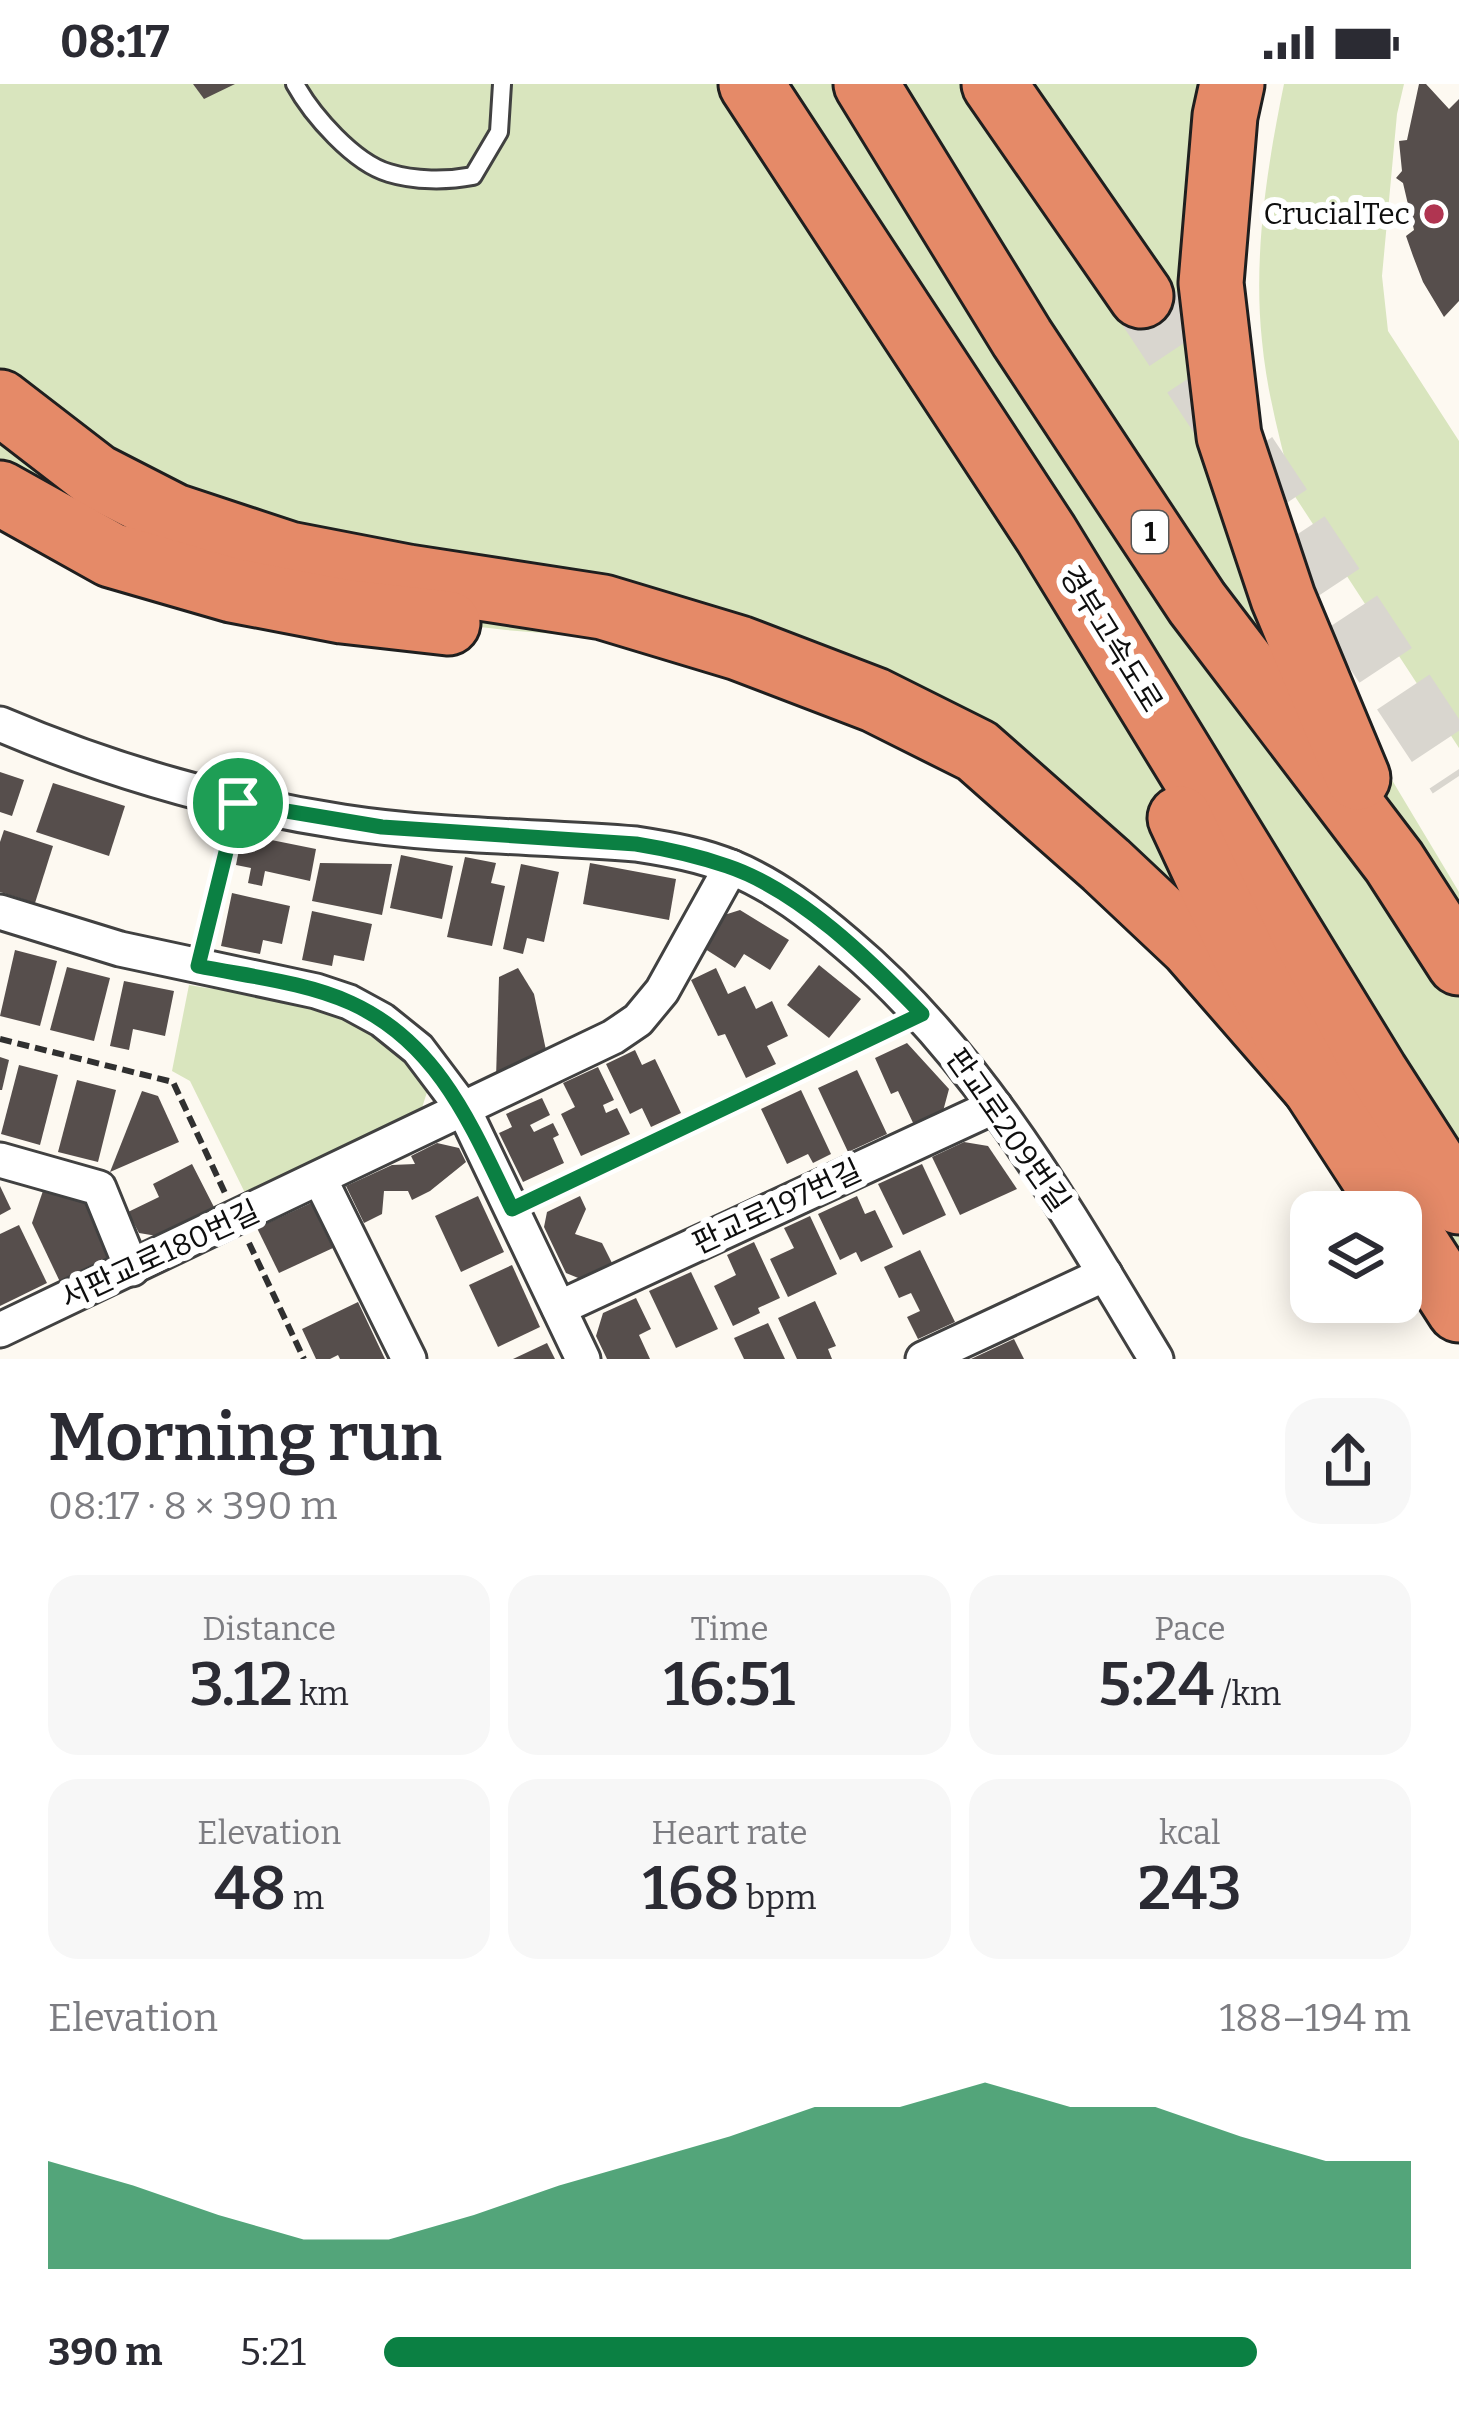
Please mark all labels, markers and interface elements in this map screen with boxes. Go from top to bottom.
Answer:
text: 08:17 [60,15,169,69]
place label: CrucialTec [1263,196,1410,232]
marker: CrucialTec [1421,201,1447,227]
road number: 1 [1132,511,1168,553]
street label: 경부고속도로 [1052,559,1170,719]
pin [187,752,289,854]
icon: arrive [205,770,271,836]
street label: 판교로209번길 [938,1041,1078,1219]
street label: 판교로197번길 [687,1152,867,1262]
map controls [1290,1191,1422,1323]
button: layers [1290,1191,1422,1323]
street label: 서판교로180번길 [55,1193,265,1317]
text: Morning run [48,1398,442,1477]
button: share [1285,1398,1411,1524]
text: 08:17 · 8 × 390 m [48,1483,337,1529]
text: Distance [202,1609,336,1649]
text: Time [691,1609,768,1649]
text: Pace [1154,1609,1225,1649]
text: 3.12 [190,1649,293,1721]
text: 16:51 [664,1649,795,1721]
text: 5:24 [1098,1649,1214,1721]
text: km [293,1674,349,1714]
text: /km [1214,1674,1281,1714]
text: Elevation [197,1813,341,1853]
text: Heart rate [651,1813,808,1853]
text: kcal [1159,1813,1221,1853]
text: 48 [214,1853,286,1925]
text: 168 [643,1853,740,1925]
text: 243 [1138,1853,1242,1925]
text: m [286,1878,324,1918]
text: bpm [740,1878,816,1918]
text: Elevation [48,1995,218,2041]
text: 188–194 m [1219,1995,1411,2041]
text: 390 m [48,2329,163,2375]
text: 5:21 [240,2329,306,2375]

